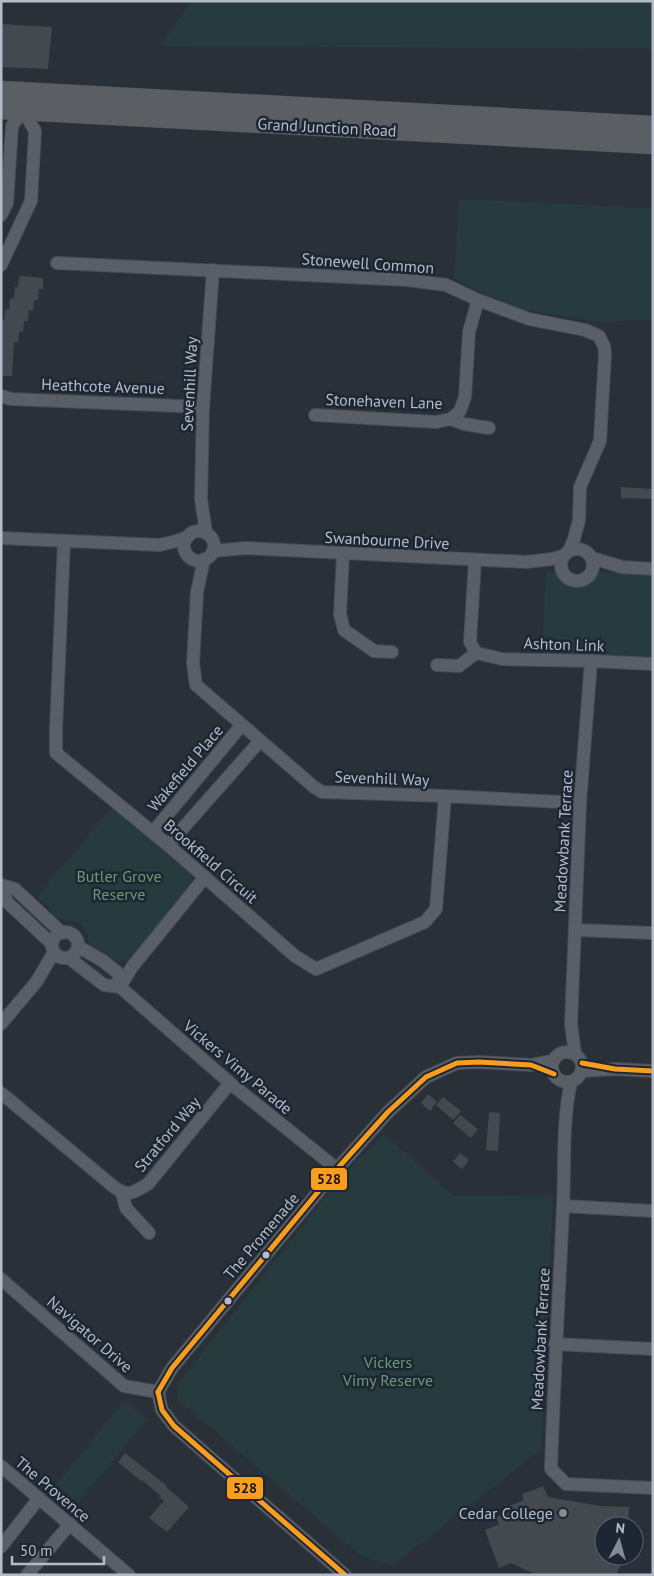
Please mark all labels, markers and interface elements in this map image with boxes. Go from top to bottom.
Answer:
street label: Grand Junction Road [257,113,397,141]
street label: Stonewell Common [301,248,435,278]
street label: Sevenhill Way [177,335,202,432]
street label: Heathcote Avenue [41,374,165,398]
street label: Stonehaven Lane [325,389,443,413]
street label: Swanbourne Drive [324,527,450,553]
street label: Ashton Link [523,633,605,655]
street label: Wakefield Place [143,721,227,815]
street label: Sevenhill Way [334,766,430,790]
street label: Meadowbank Terrace [549,769,577,913]
street label: Brookfield Circuit [160,815,263,908]
park label: Butler Grove Reserve [76,866,162,904]
street label: Vickers Vimy Parade [179,1015,297,1118]
street label: Stratford Way [130,1092,205,1176]
line badge: 528 [310,1167,348,1191]
text: 528 [317,1170,341,1188]
street label: The Promenade [219,1189,303,1283]
unlabelled marker [261,1250,271,1260]
street label: Meadowbank Terrace [526,1267,554,1411]
street label: Navigator Drive [43,1291,137,1377]
unlabelled marker [223,1296,233,1306]
park label: Vickers Vimy Reserve [342,1352,433,1390]
street label: The Provence [11,1452,95,1526]
line badge: 528 [226,1476,264,1500]
text: 528 [233,1479,257,1497]
place label: Cedar College [459,1503,553,1523]
marker: Cedar College [557,1507,569,1519]
north arrow [594,1516,644,1566]
text: N [615,1519,626,1538]
scale bar [12,1534,105,1566]
text: 50 m [20,1541,53,1560]

